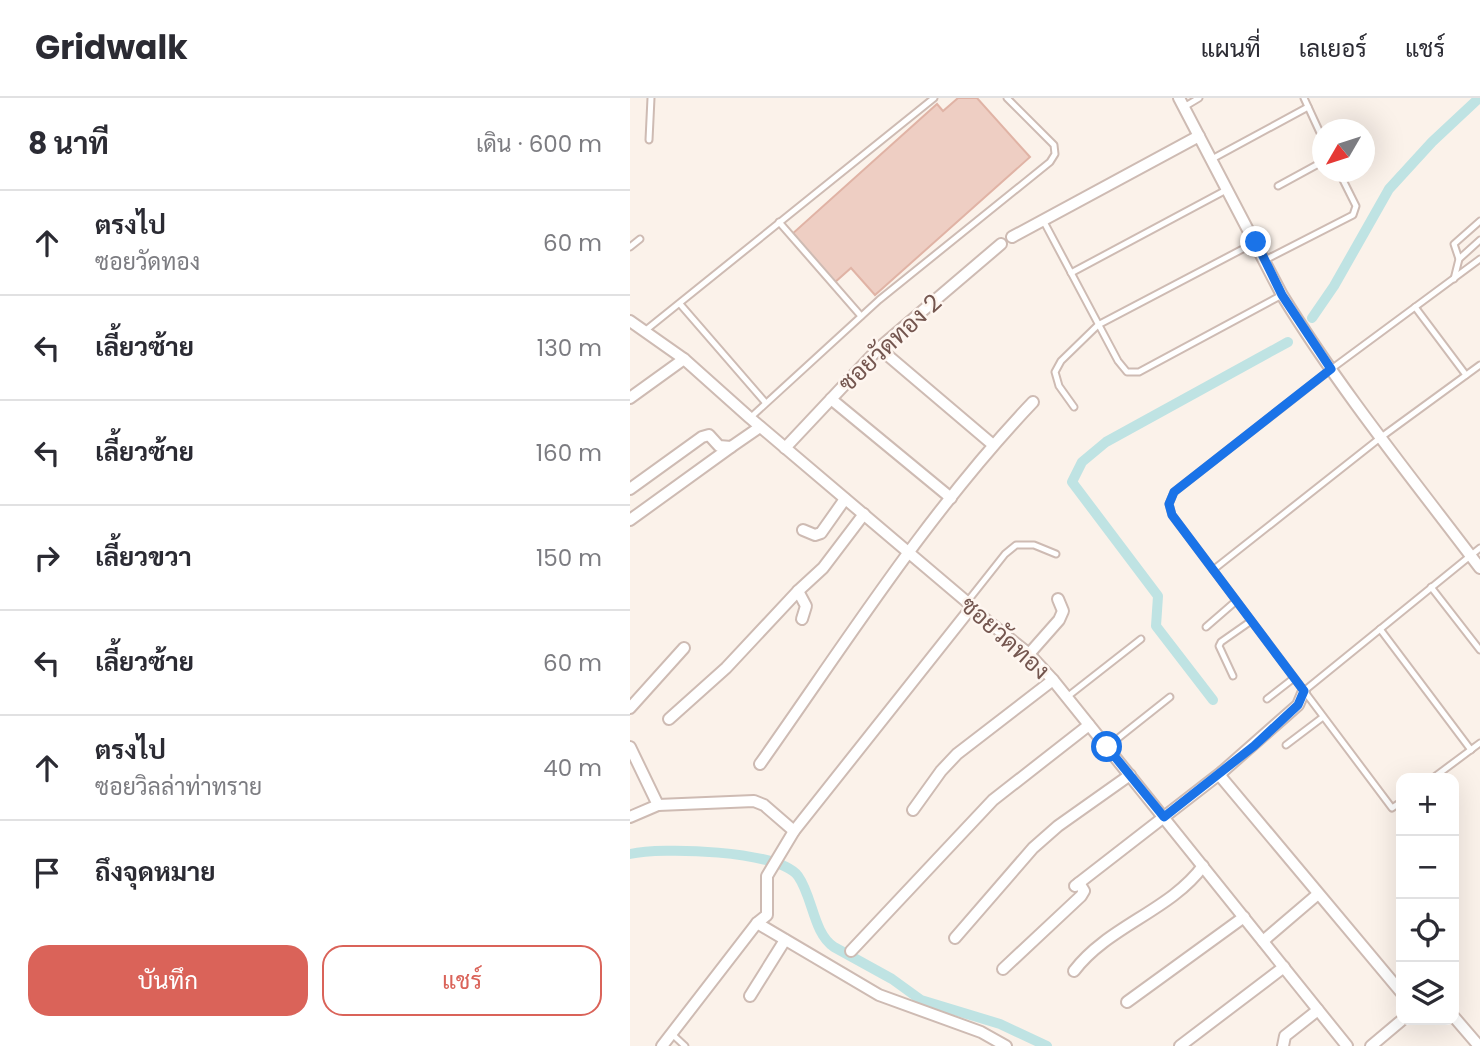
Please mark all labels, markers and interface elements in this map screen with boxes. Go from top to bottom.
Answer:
text: Gridwalk [35,24,188,71]
text: แผนที่ [1201,32,1261,65]
text: เลเยอร์ [1299,32,1367,65]
text: แชร์ [1405,32,1445,65]
north arrow [1312,119,1375,182]
text: 8 นาที [28,122,109,165]
text: เดิน · 600 m [476,128,602,160]
text: ตรงไป [95,207,166,243]
icon: ahead [28,224,66,262]
route end [1240,226,1271,257]
text: 60 m [543,227,602,259]
text: ซอยวัดทอง [95,246,200,278]
street label: ซอยวัดทอง 2 [831,286,948,399]
icon: left [28,329,66,367]
text: เลี้ยวซ้าย [95,329,194,365]
text: 130 m [537,332,602,364]
icon: left [28,434,66,472]
text: เลี้ยวซ้าย [95,434,194,470]
text: 160 m [536,437,602,469]
icon: right [28,539,66,577]
text: เลี้ยวขวา [95,539,192,575]
text: 150 m [536,542,602,574]
street label: ซอยวัดทอง [953,589,1057,687]
icon: left [28,644,66,682]
text: เลี้ยวซ้าย [95,644,194,680]
text: 60 m [543,647,602,679]
route start [1091,731,1122,762]
text: ตรงไป [95,732,166,768]
icon: ahead [28,749,66,787]
text: 40 m [543,752,602,784]
text: ซอยวิลล่าท่าทราย [95,771,262,803]
map controls [1396,773,1459,1025]
button: + [1396,773,1459,836]
button: − [1396,836,1459,899]
icon: arrive [28,854,66,892]
text: ถึงจุดหมาย [95,854,216,890]
button: locate [1396,899,1459,962]
button: บันทึก [28,945,308,1016]
button: แชร์ [322,945,602,1016]
button: layers [1396,962,1459,1025]

